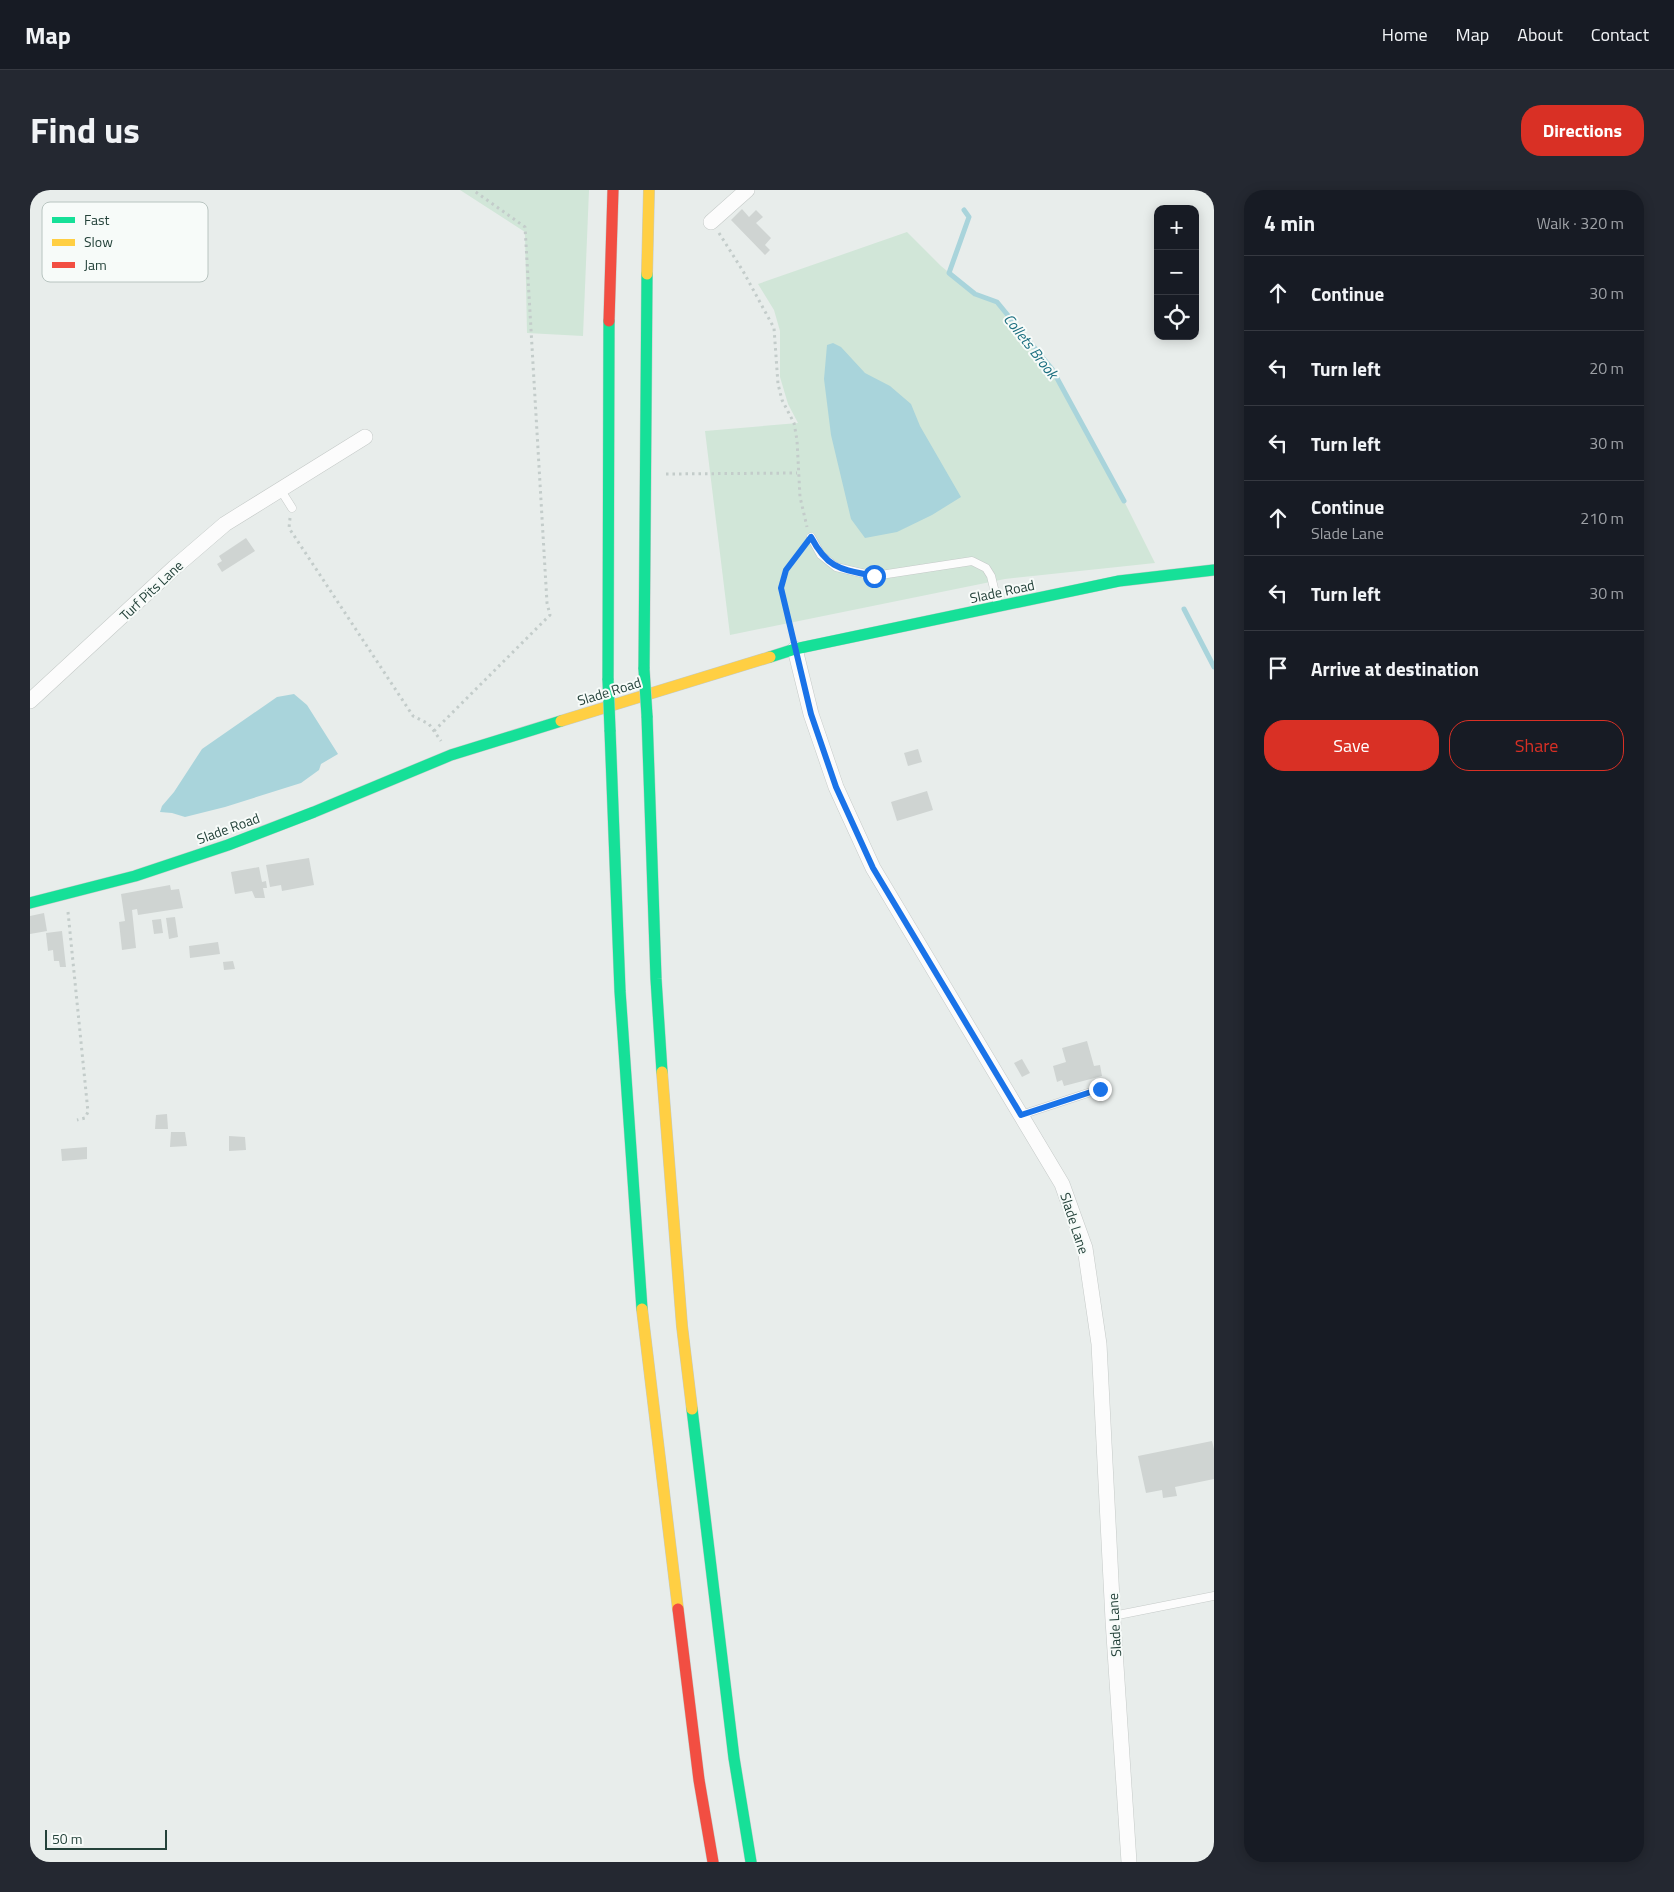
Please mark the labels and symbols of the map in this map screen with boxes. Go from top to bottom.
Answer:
legend [42,202,208,282]
text: Fast [84,209,109,230]
text: Slow [84,231,113,252]
text: Jam [84,254,107,275]
water label: Collets Brook [998,308,1065,385]
street label: Turf Pits Lane [114,555,188,625]
route start [863,565,886,588]
street label: Slade Road [968,574,1036,608]
street label: Slade Road [575,671,643,711]
street label: Slade Road [194,807,262,849]
route end [1089,1078,1112,1101]
street label: Slade Lane [1055,1189,1095,1257]
street label: Slade Lane [1102,1593,1126,1657]
scale bar [45,1827,168,1850]

